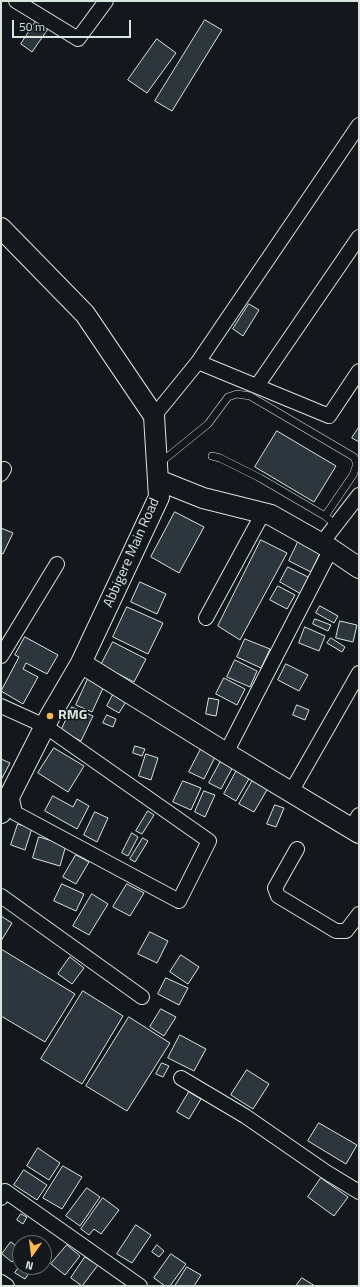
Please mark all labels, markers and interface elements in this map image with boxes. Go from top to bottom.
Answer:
scale bar [14,12,133,38]
text: 50 m [19,17,45,36]
street label: Abbigere Main Road [100,496,164,610]
place label: RMG [58,708,87,724]
marker: RMG [45,711,55,721]
north arrow [12,1235,52,1275]
text: N [24,1257,35,1274]

